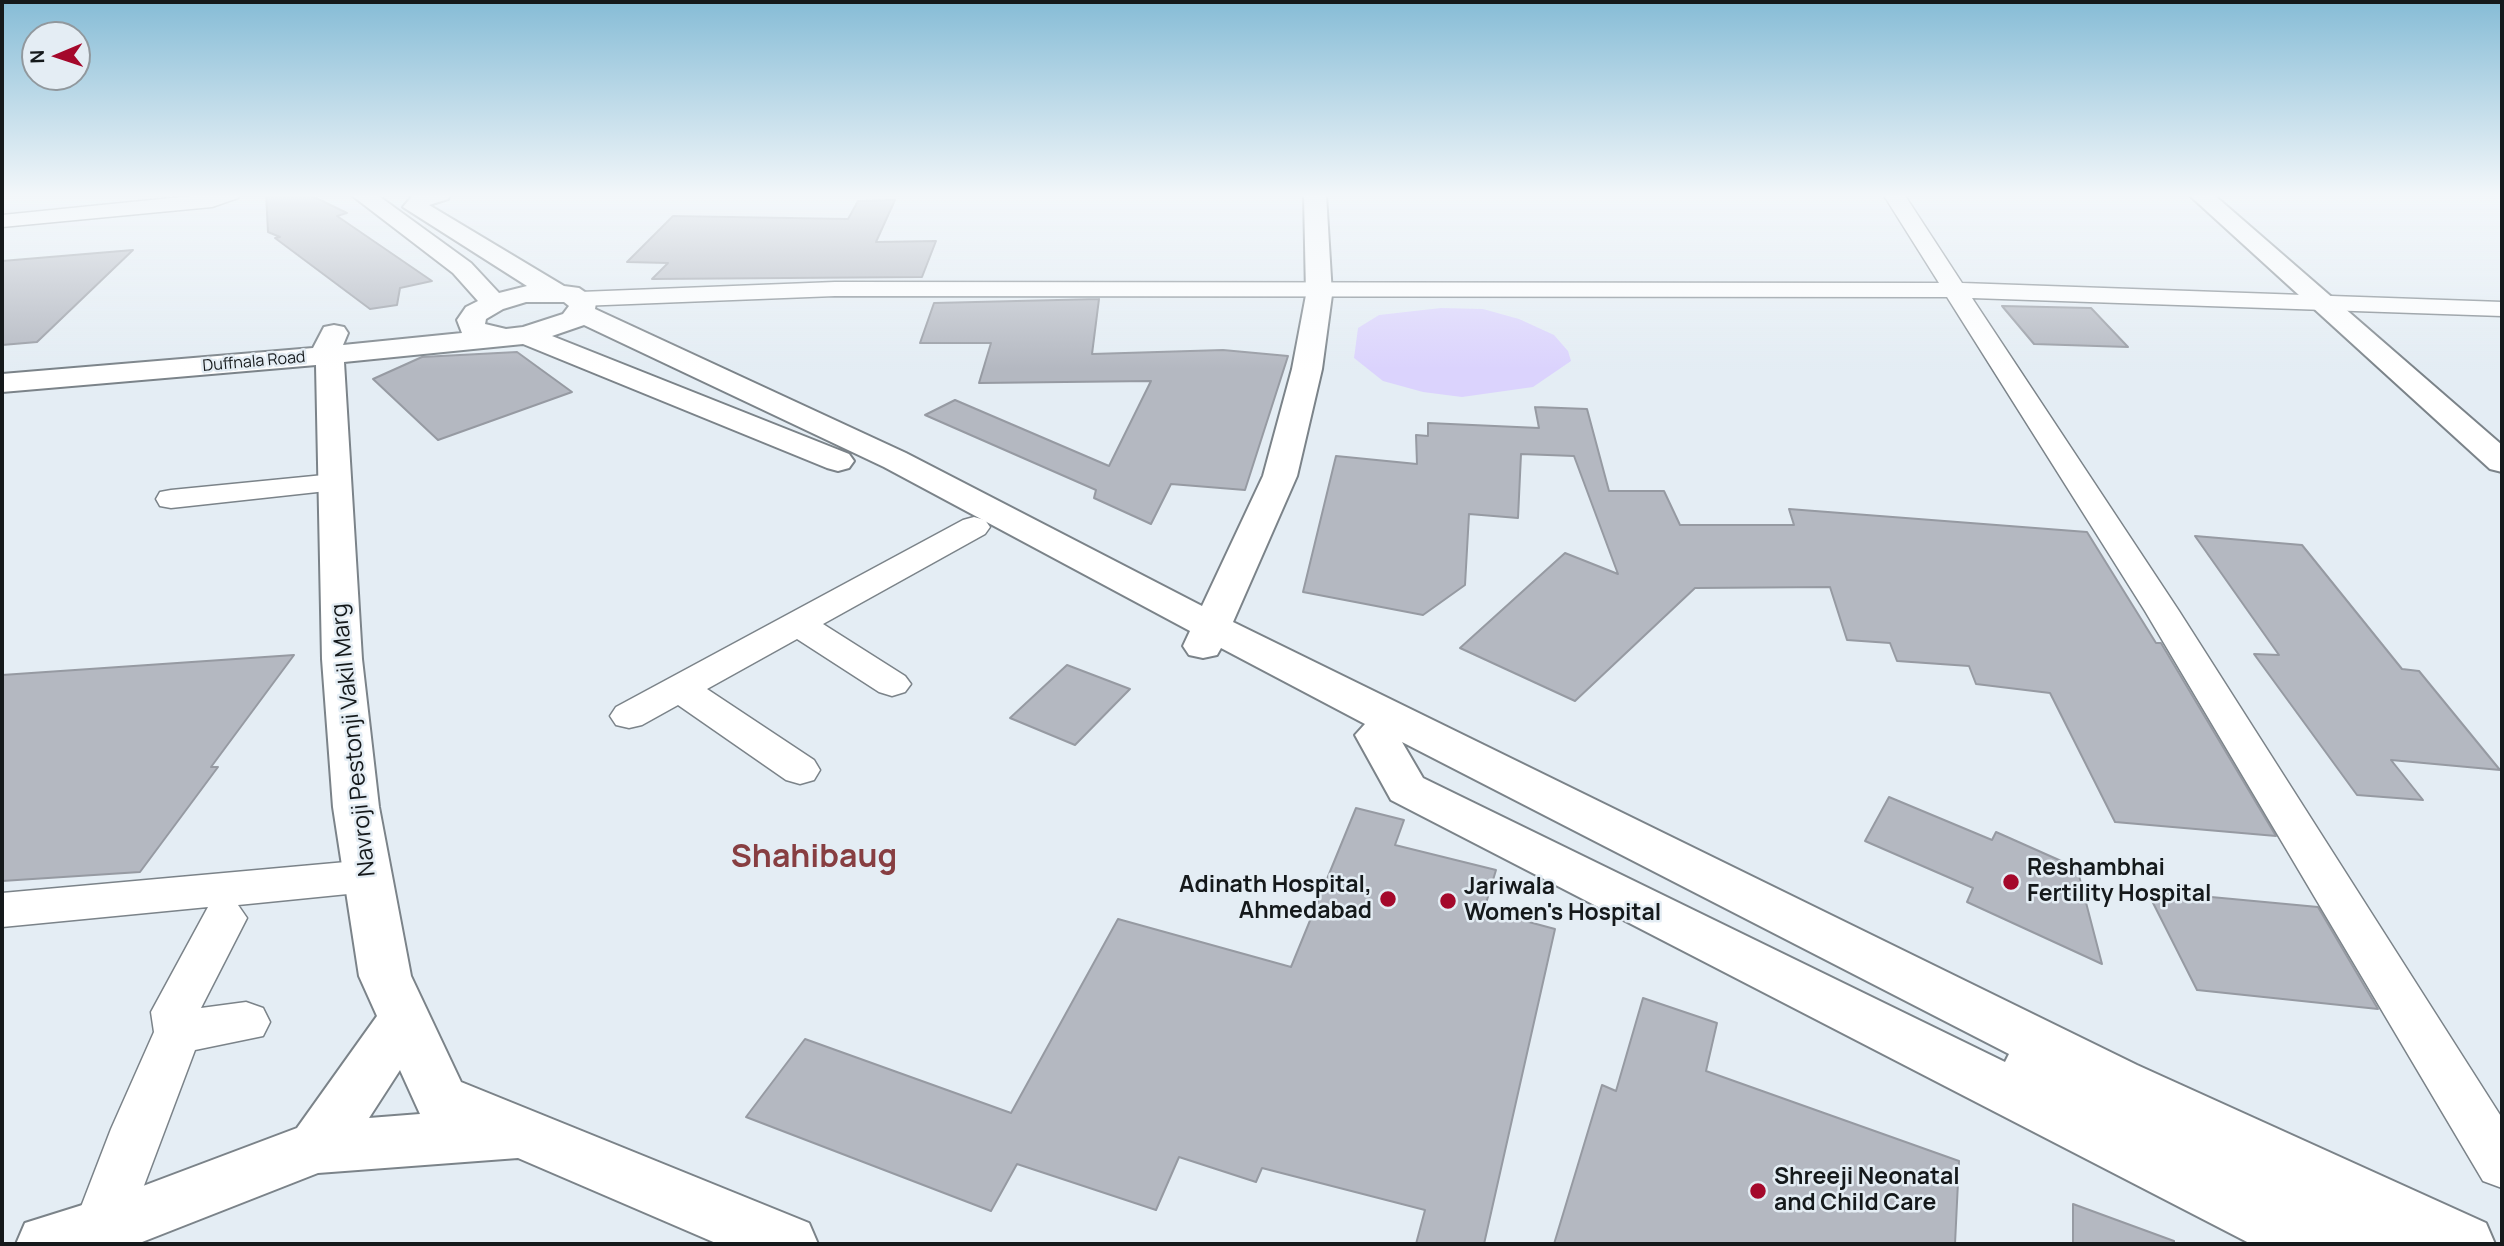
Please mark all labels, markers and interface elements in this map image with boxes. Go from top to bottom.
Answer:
north arrow [21,21,91,91]
text: N [24,49,50,64]
street label: Duffnala Road [202,348,306,376]
street label: Navroji Pestonji Vakil Marg [326,602,382,878]
district label: Shahibaug [731,839,897,877]
place label: Reshambhai Fertility Hospital [2027,855,2211,909]
place label: Adinath Hospital, Ahmedabad [1179,872,1372,926]
marker: Reshambhai Fertility Hospital [2001,872,2021,892]
place label: Jariwala Women's Hospital [1464,874,1661,928]
marker: Adinath Hospital, Ahmedabad [1378,889,1398,909]
marker: Jariwala Women's Hospital [1438,891,1458,911]
place label: Shreeji Neonatal and Child Care [1774,1164,1960,1218]
marker: Shreeji Neonatal and Child Care [1748,1181,1768,1201]

